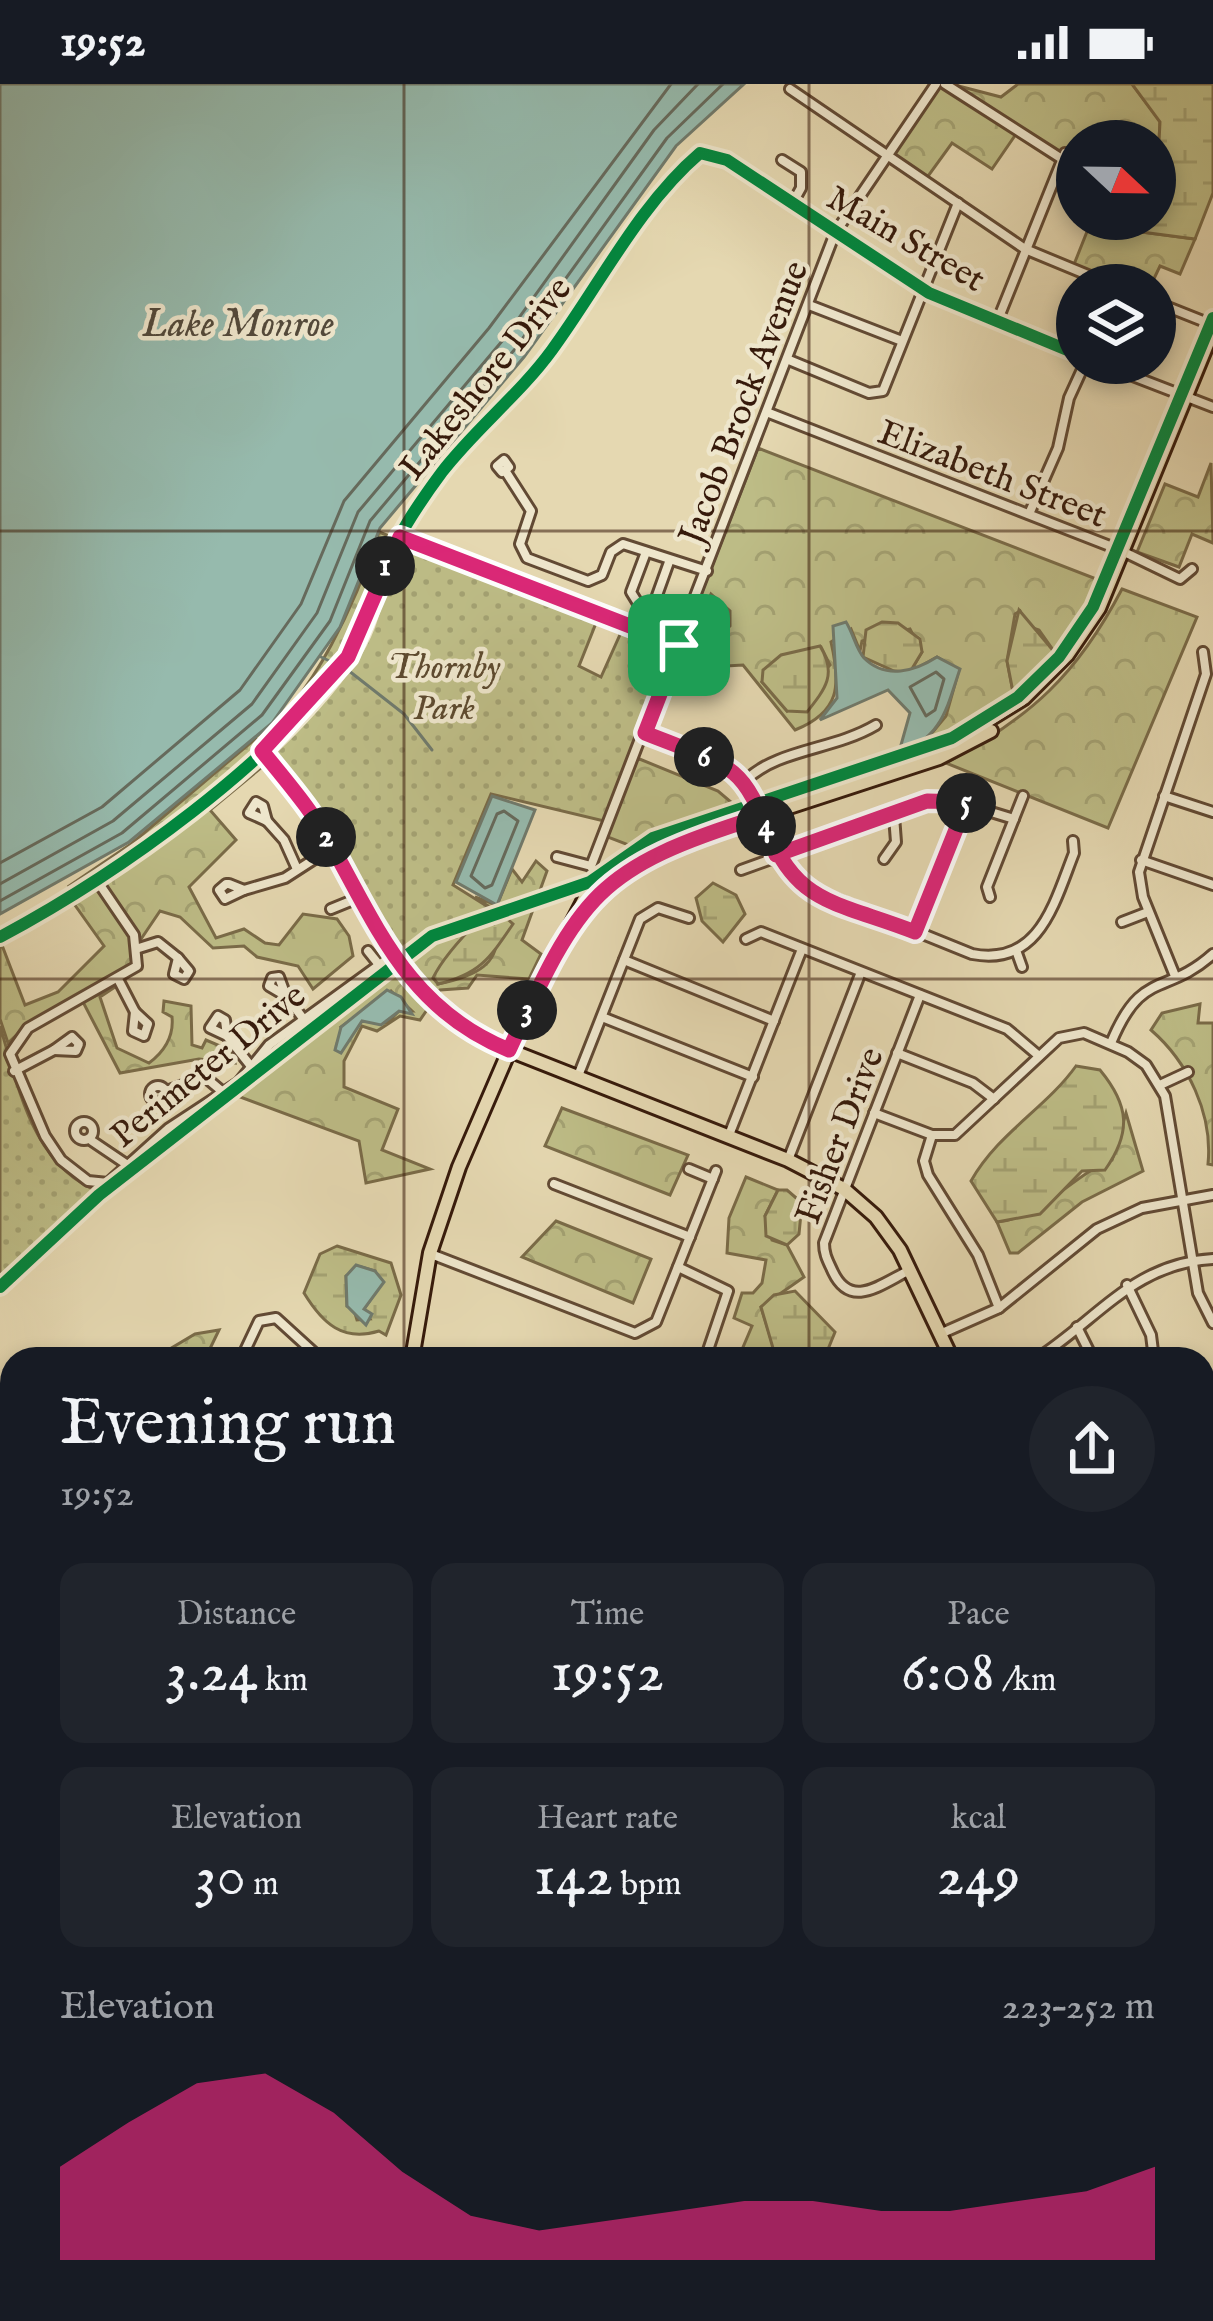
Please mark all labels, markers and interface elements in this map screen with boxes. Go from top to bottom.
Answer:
text: 19:52 [60,14,146,71]
north arrow [1056,120,1176,240]
map controls [1056,120,1176,384]
street label: Main Street [818,176,993,303]
street label: Jacob Brock Avenue [668,255,820,555]
button: layers [1056,264,1176,384]
street label: Lakeshore Drive [390,268,583,490]
water label: Lake Monroe [141,301,334,350]
street label: Elizabeth Street [871,410,1113,540]
pin: 1 [355,536,415,596]
text: 1 [379,545,391,587]
pin [628,594,730,696]
icon: arrive [646,612,712,678]
park label: Thornby Park [388,645,501,732]
pin: 6 [674,727,734,787]
text: 6 [697,736,711,778]
pin: 5 [936,773,996,833]
text: 5 [960,782,972,824]
pin: 4 [736,796,796,856]
text: 4 [758,805,774,847]
pin: 2 [296,807,356,867]
text: 2 [318,816,334,858]
street label: Perimeter Drive [102,974,316,1159]
pin: 3 [497,980,557,1040]
text: 3 [521,989,533,1031]
street label: Fisher Drive [786,1041,896,1231]
text: Evening run [60,1383,396,1467]
button: share [1029,1386,1155,1512]
text: 19:52 [60,1470,134,1519]
text: Distance [177,1594,296,1636]
text: Time [571,1594,644,1636]
text: Pace [947,1594,1010,1636]
text: 3.24 [165,1636,258,1712]
text: 19:52 [550,1636,665,1712]
text: 6:08 [901,1636,995,1712]
text: km [258,1660,308,1702]
text: /km [995,1660,1056,1702]
text: Elevation [171,1798,302,1840]
text: Heart rate [537,1798,678,1840]
text: kcal [951,1798,1006,1840]
text: 30 [194,1840,246,1916]
text: 142 [533,1840,613,1916]
text: 249 [937,1840,1020,1916]
text: m [246,1864,279,1906]
text: bpm [613,1864,682,1906]
text: Elevation [60,1983,215,2032]
text: 223–252 m [1002,1983,1155,2032]

